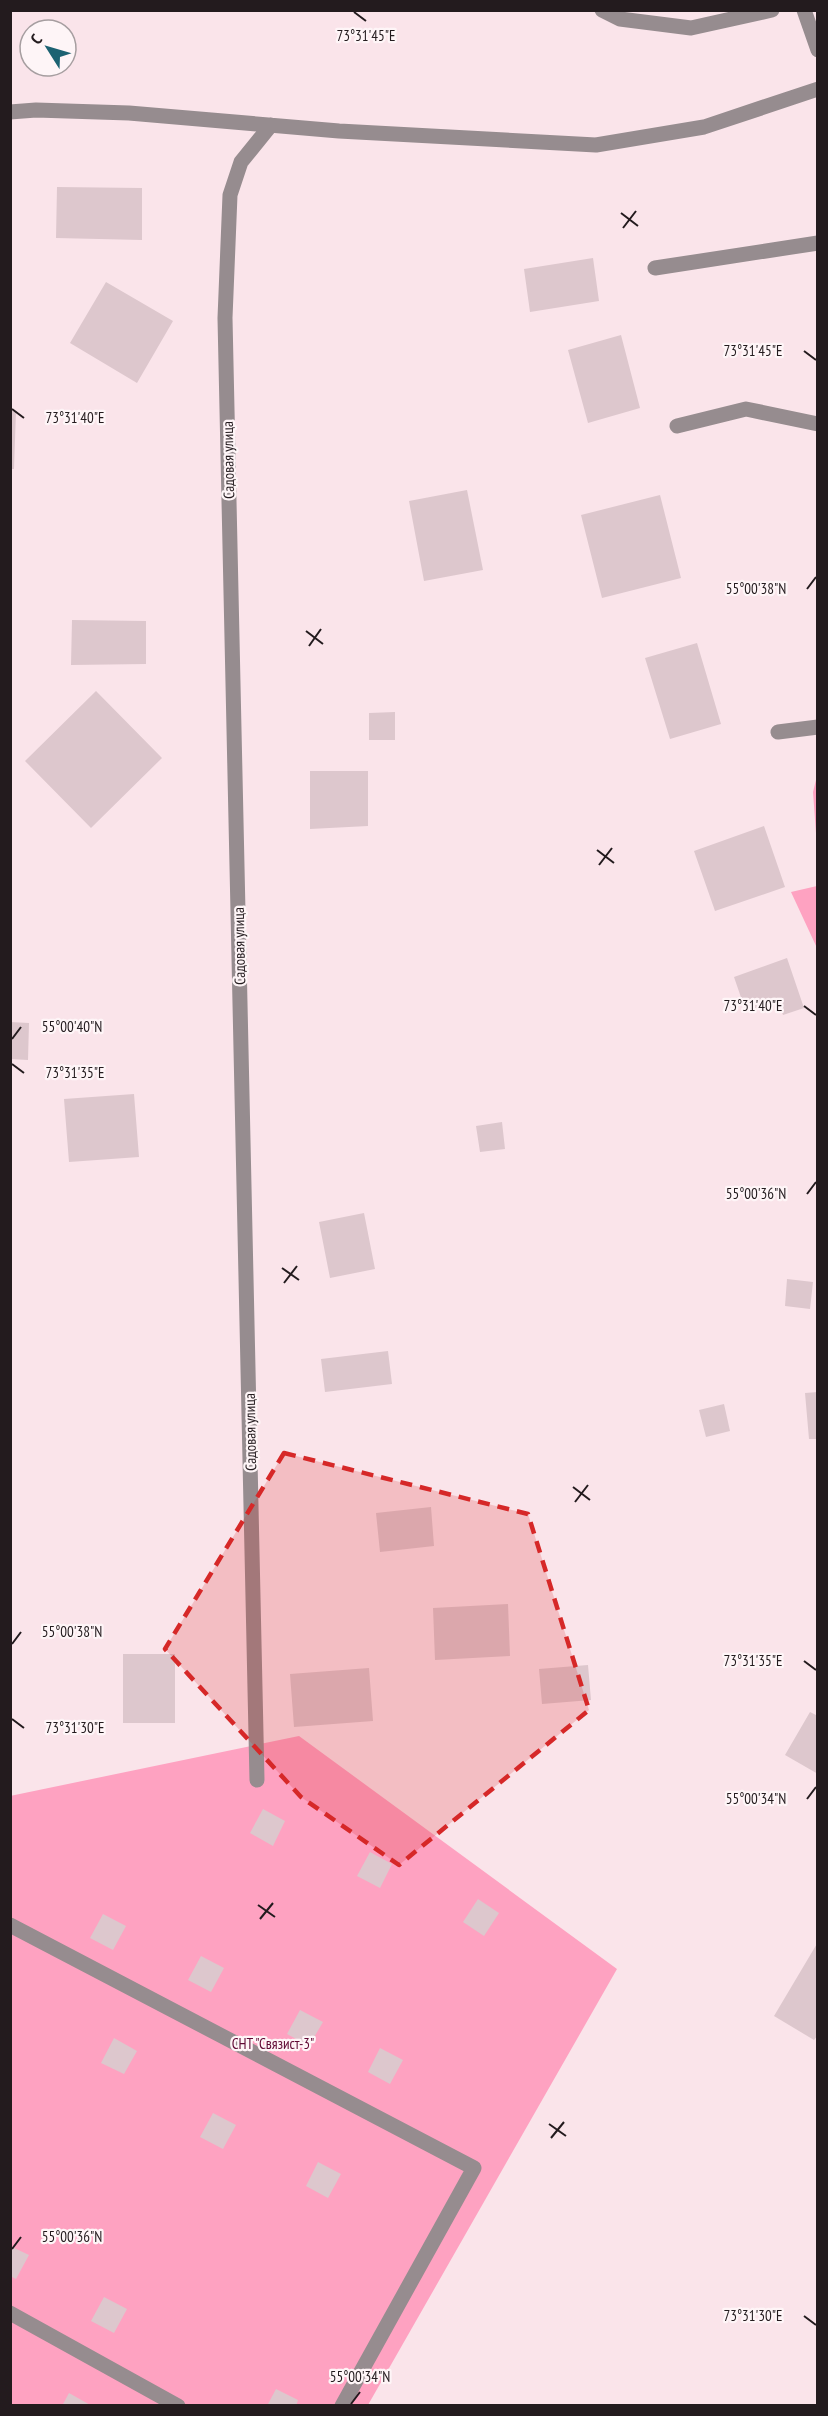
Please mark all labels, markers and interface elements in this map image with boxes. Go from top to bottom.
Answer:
north arrow [18,18,78,78]
text: 73°31'45"E [336,26,396,45]
text: С [26,29,47,48]
text: 73°31'45"E [723,341,783,360]
text: 73°31'40"E [45,408,105,427]
street label: Садовая улица [218,421,238,499]
text: 55°00'38"N [726,579,786,598]
street label: Садовая улица [229,907,249,985]
text: 73°31'40"E [723,996,783,1015]
text: 55°00'40"N [42,1017,102,1036]
text: 73°31'35"E [45,1063,105,1082]
text: 55°00'36"N [726,1184,786,1203]
street label: Садовая улица [240,1393,260,1471]
text: 55°00'38"N [42,1622,102,1641]
text: 73°31'35"E [723,1651,783,1670]
text: 73°31'30"E [45,1718,105,1737]
text: 55°00'34"N [726,1789,786,1808]
park label: СНТ "Связист-3" [232,2034,314,2053]
text: 55°00'36"N [42,2227,102,2246]
text: 73°31'30"E [723,2306,783,2325]
text: 55°00'34"N [330,2367,390,2386]

